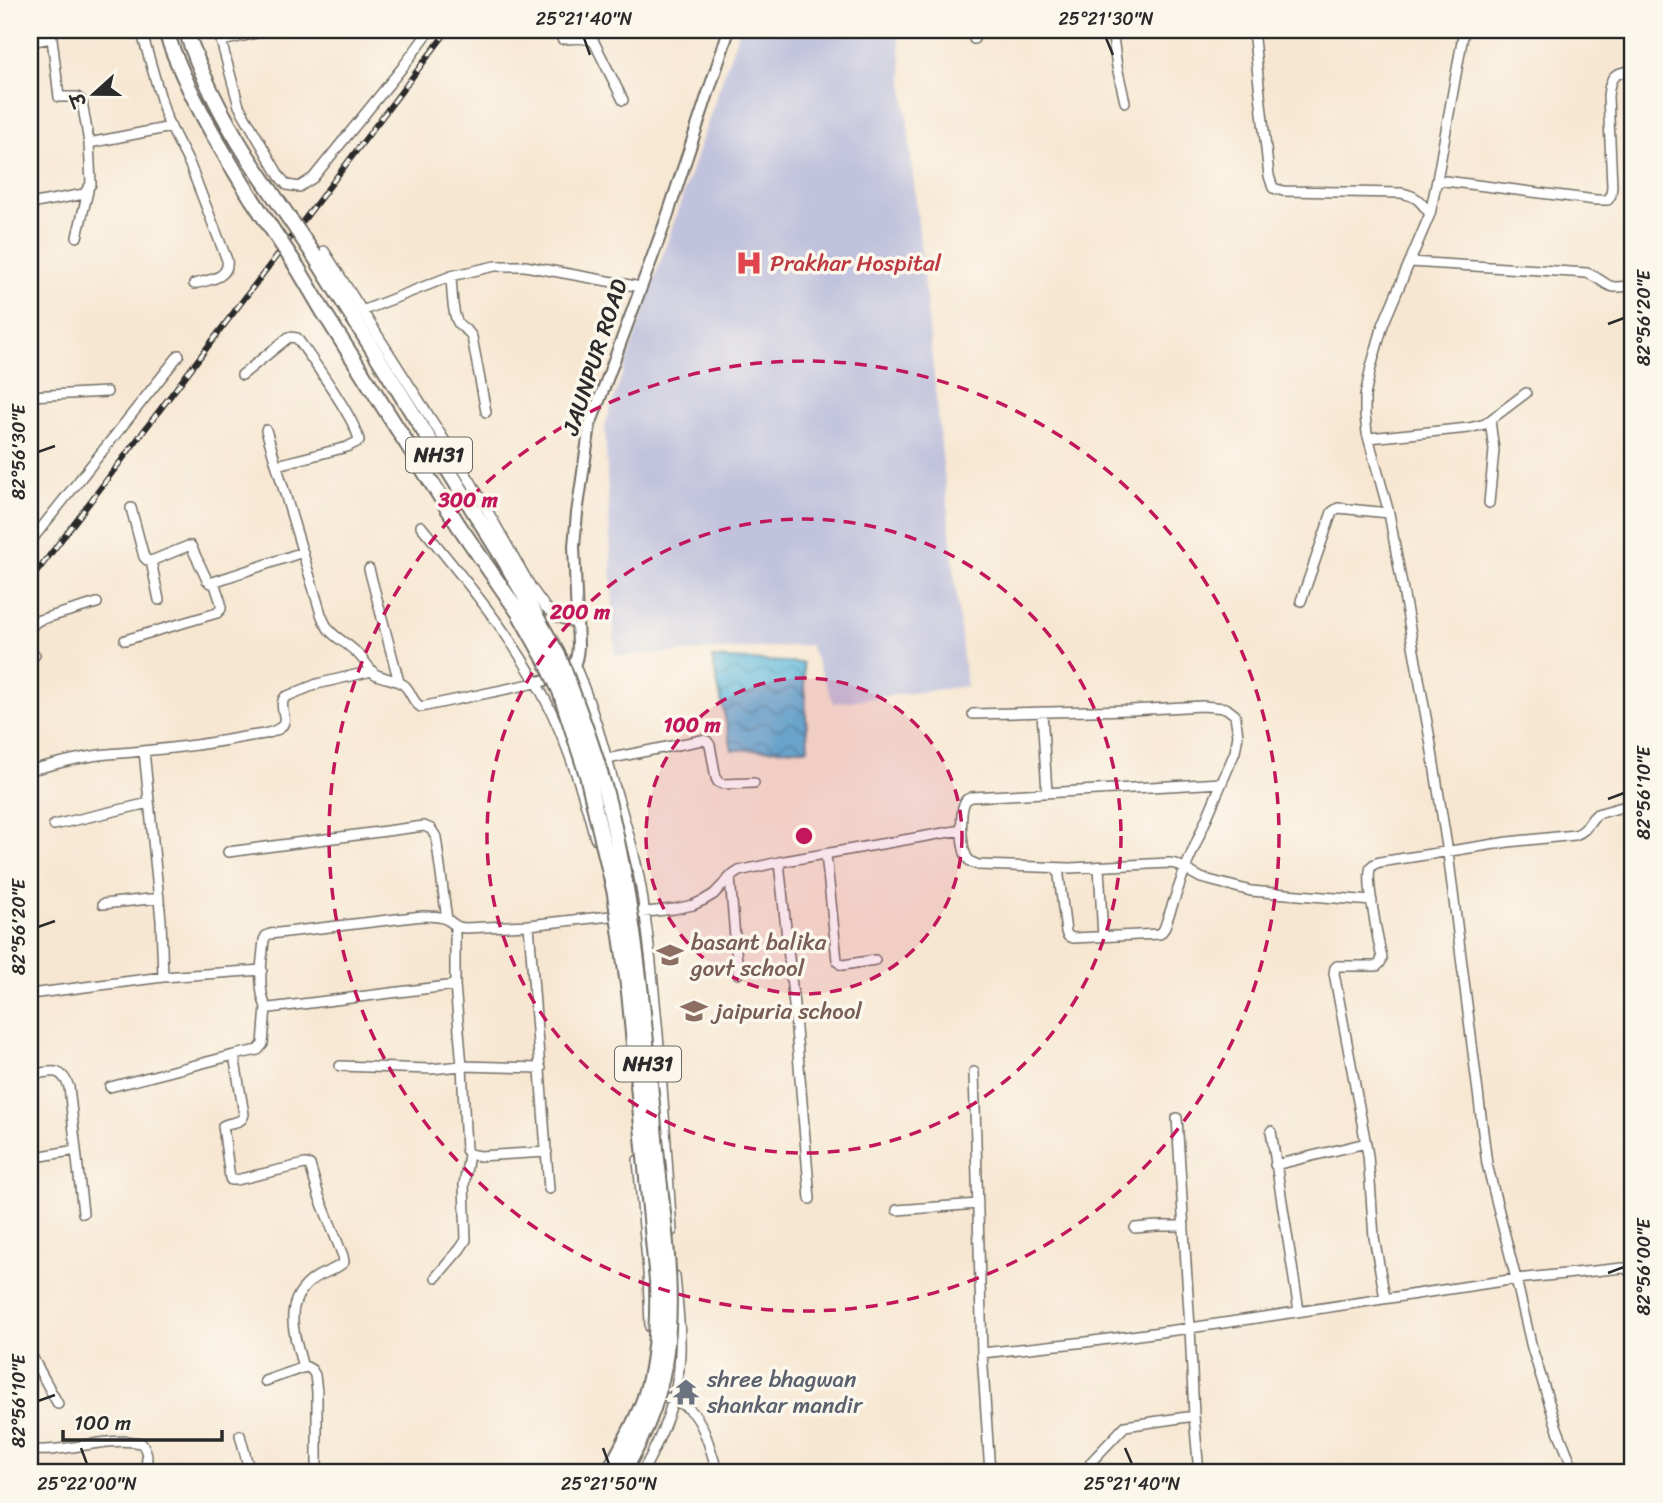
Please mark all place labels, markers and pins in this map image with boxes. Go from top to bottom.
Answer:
place label: Prakhar Hospital [770,243,941,284]
hospital icon: Prakhar Hospital [734,248,764,278]
centre of rings [792,824,816,848]
place label: basant balika govt school [689,922,827,989]
school or university icon: basant balika govt school [655,940,685,970]
place label: jaipuria school [710,991,862,1032]
school or university icon: jaipuria school [679,996,709,1026]
place label: shree bhagwan shankar mandir [706,1359,864,1426]
temple icon: shree bhagwan shankar mandir [671,1377,701,1407]

